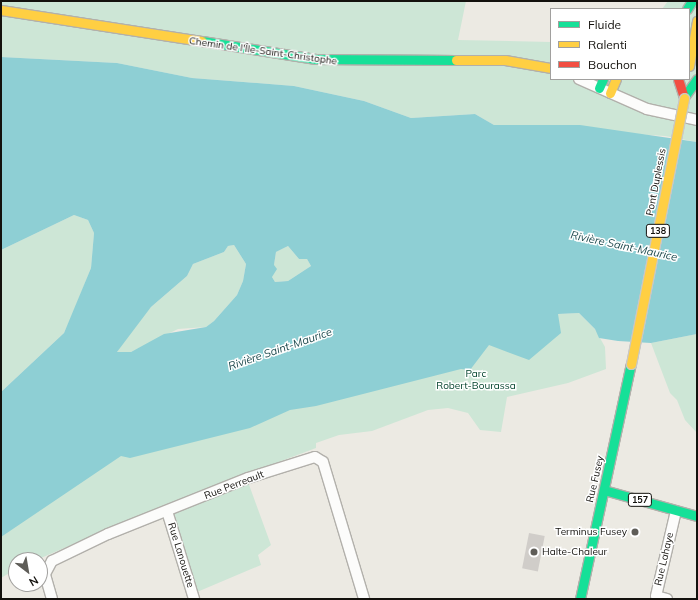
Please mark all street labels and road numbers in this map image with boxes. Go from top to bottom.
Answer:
street label: Chemin de l'Île-Saint-Christophe [188,35,338,67]
street label: Pont Duplessis [644,147,668,217]
road number: 138 [645,224,671,238]
street label: Rue Fusey [584,454,606,504]
street label: Rue Perreault [203,468,265,502]
road number: 157 [627,493,653,507]
street label: Rue Lanouette [165,521,197,589]
street label: Rue Lahaye [652,531,676,587]

